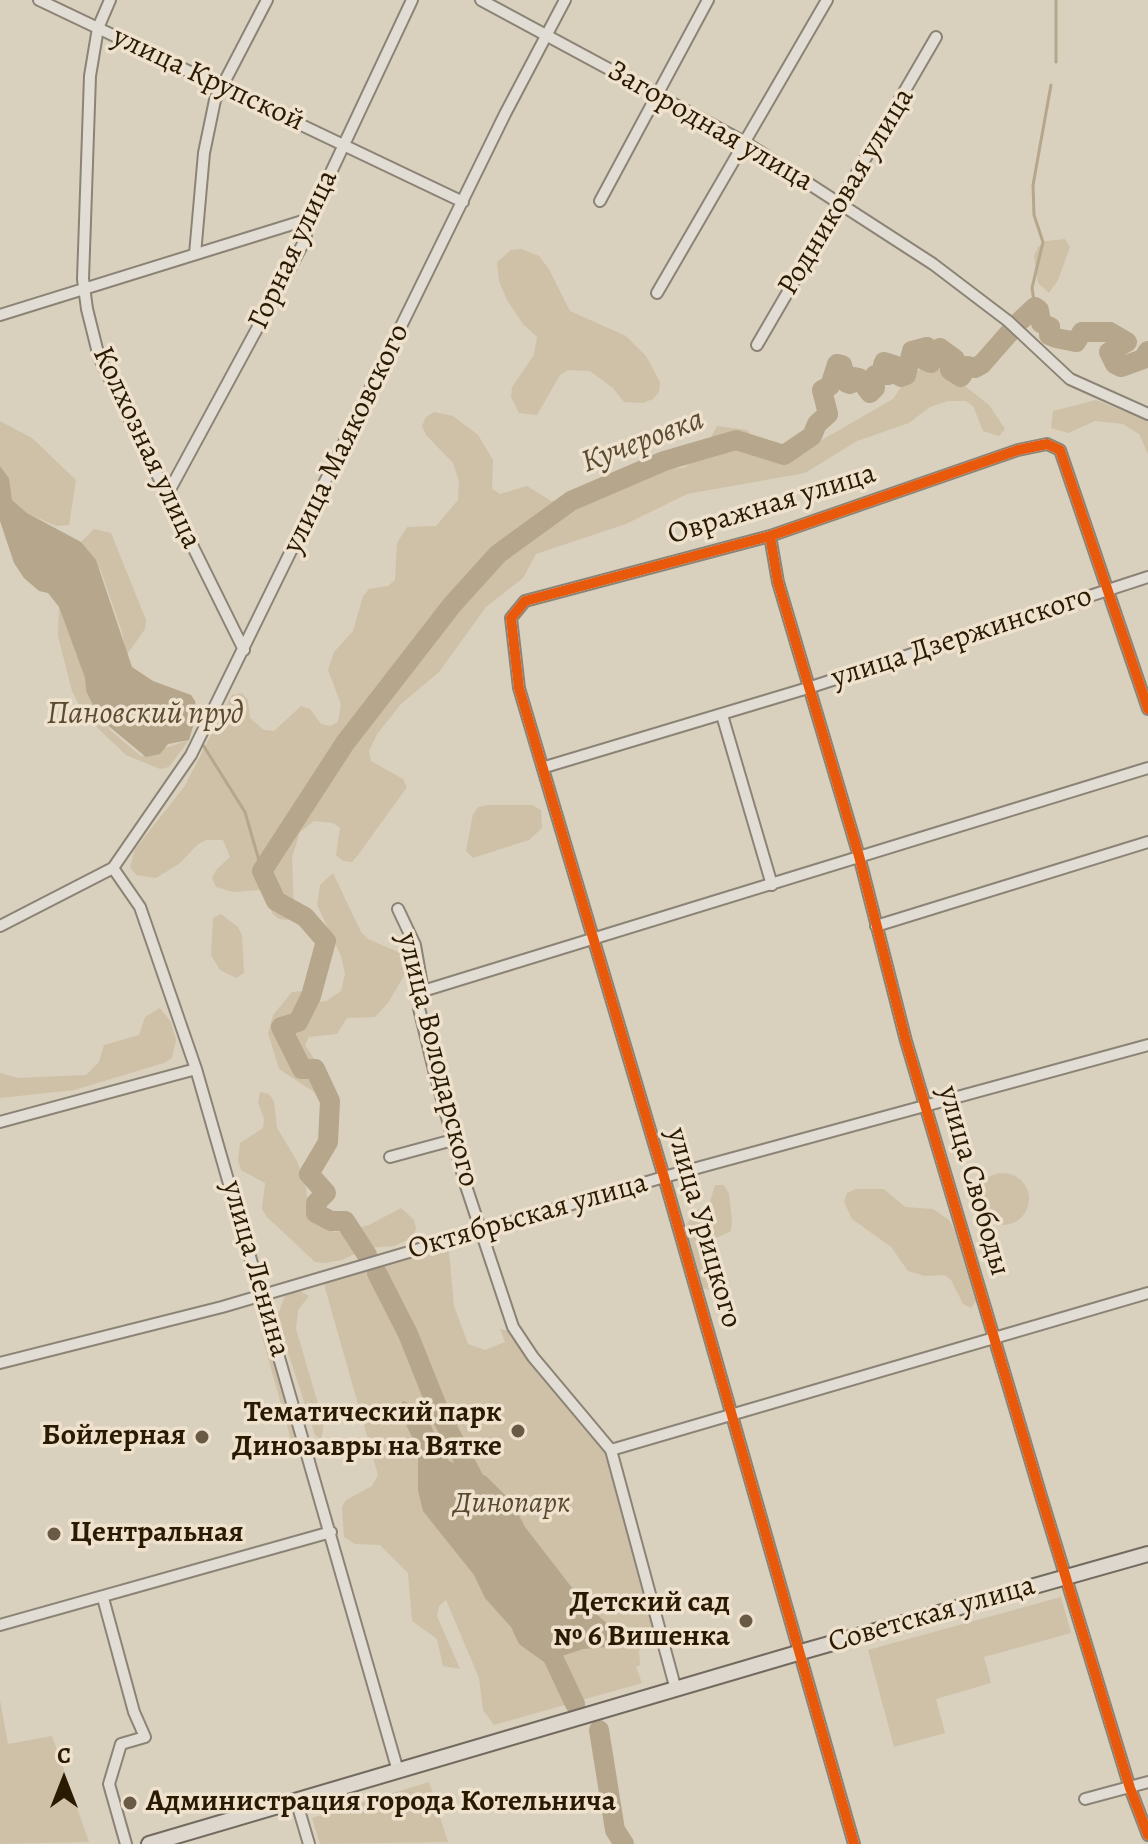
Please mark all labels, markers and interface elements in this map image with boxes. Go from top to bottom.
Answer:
street label: улица Крупской [106,20,310,140]
street label: Загородная улица [601,54,819,200]
street label: Родниковая улица [771,82,923,302]
street label: Горная улица [241,164,347,336]
street label: улица Маяковского [276,318,418,560]
street label: Колхозная улица [83,341,209,555]
water label: Кучеровка [576,401,710,483]
street label: Овражная улица [664,456,880,554]
street label: улица Дзержинского [827,579,1097,697]
water label: Пановский пруд [46,696,244,734]
street label: улица Володарского [388,929,486,1191]
street label: улица Свободы [929,1082,1017,1280]
street label: улица Урицкого [657,1124,749,1332]
street label: Октябрьская улица [404,1166,652,1268]
street label: улица Ленина [213,1177,297,1361]
place label: Тематический парк Динозавры на Вятке [232,1396,502,1466]
place label: Бойлерная [42,1419,186,1455]
marker: Тематический парк Динозавры на Вятке [509,1422,527,1440]
marker: Бойлерная [193,1428,211,1446]
park label: Динопарк [454,1487,570,1523]
place label: Центральная [70,1516,244,1552]
marker: Центральная [45,1525,63,1543]
street label: Советская улица [824,1568,1040,1662]
place label: Детский сад № 6 Вишенка [553,1586,730,1656]
marker: Детский сад № 6 Вишенка [737,1612,755,1630]
north arrow [24,1740,104,1820]
text: С [57,1741,71,1771]
place label: Администрация города Котельнича [146,1785,616,1821]
marker: Администрация города Котельнича [121,1794,139,1812]

